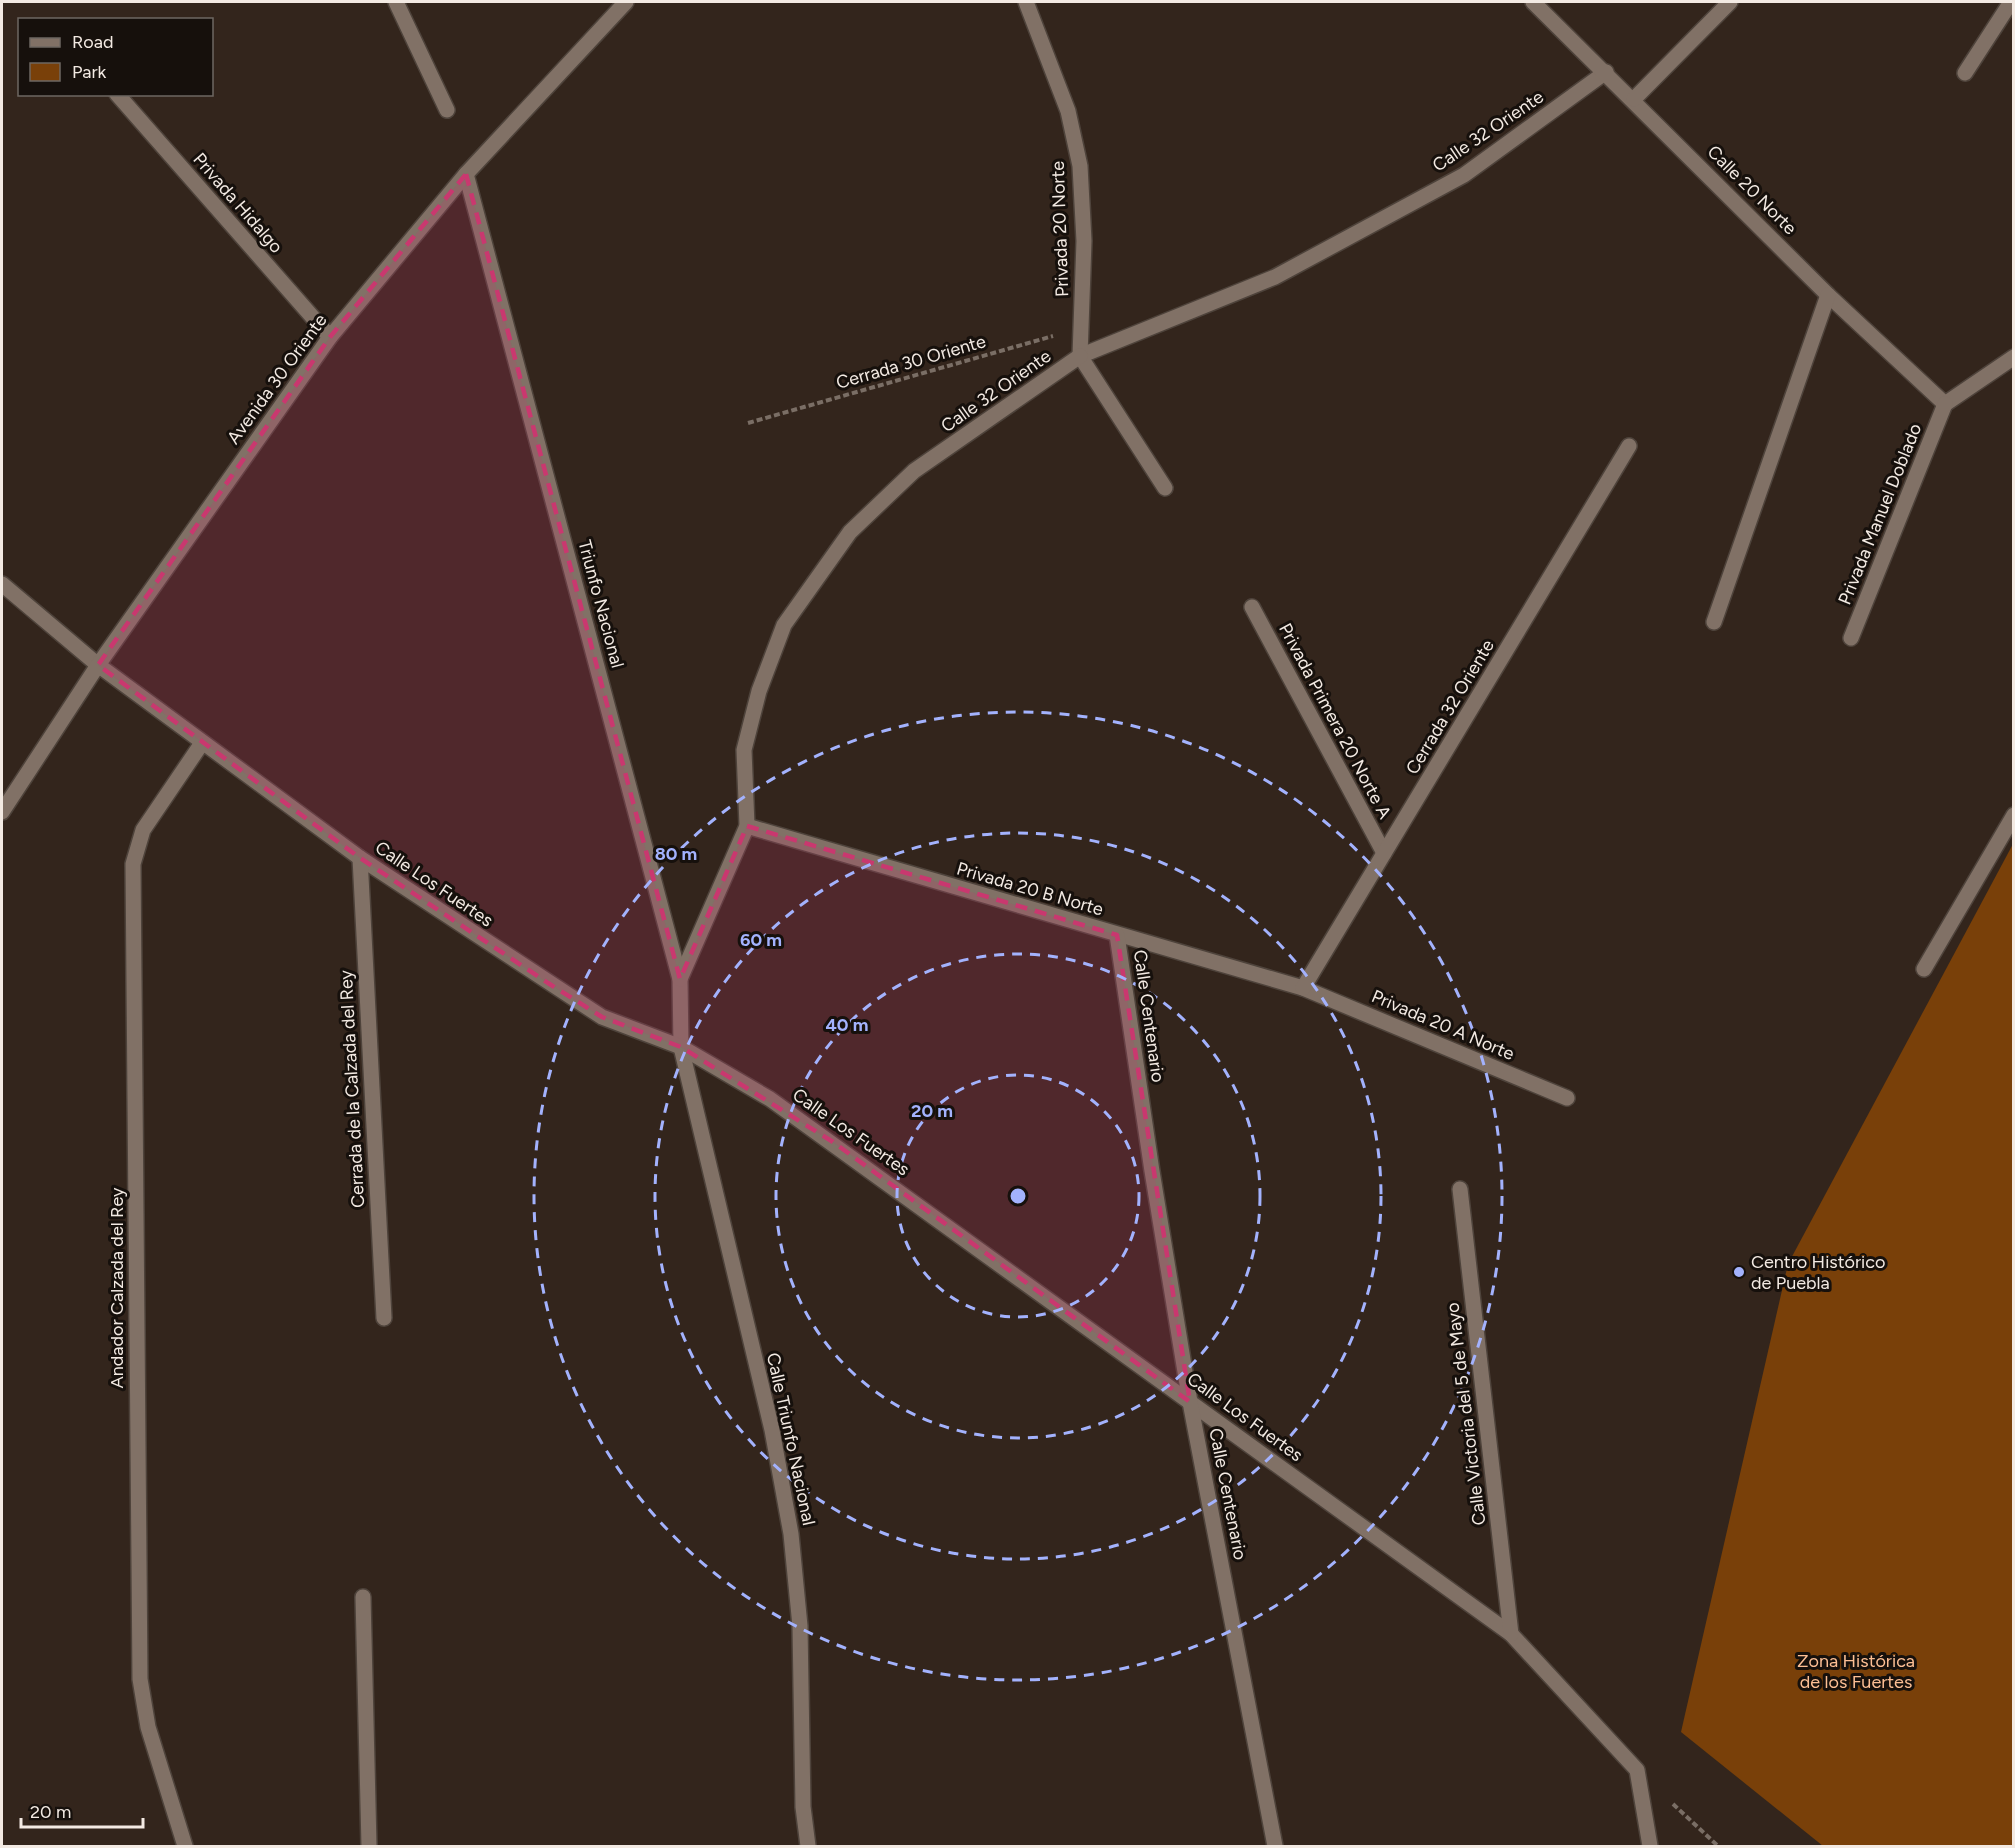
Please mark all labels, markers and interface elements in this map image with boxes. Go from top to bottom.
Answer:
legend [18,18,213,96]
text: Road [72,31,113,53]
text: Park [72,61,107,83]
street label: Calle 32 Oriente [1428,86,1548,176]
street label: Calle 20 Norte [1703,141,1801,239]
street label: Privada Hidalgo [189,148,287,258]
street label: Privada 20 Norte [1047,160,1073,297]
street label: Avenida 30 Oriente [222,309,332,448]
street label: Cerrada 30 Oriente [834,330,989,394]
street label: Calle 32 Oriente [937,345,1055,437]
street label: Privada Manuel Doblado [1834,420,1926,608]
street label: Triunfo Nacional [573,538,629,670]
street label: Privada Primera 20 Norte A [1274,619,1396,823]
street label: Cerrada 32 Oriente [1401,635,1499,778]
street label: Calle Los Fuertes [371,836,497,932]
text: 80 m [655,843,697,865]
street label: Privada 20 B Norte [954,858,1106,921]
text: 60 m [740,929,782,951]
street label: Calle Centenario [1129,948,1169,1084]
street label: Cerrada de la Calzada del Rey [335,969,369,1208]
street label: Privada 20 A Norte [1368,985,1518,1065]
text: 40 m [825,1014,869,1036]
street label: Calle Los Fuertes [788,1084,914,1180]
text: 20 m [911,1100,953,1122]
centre of rings [1008,1186,1028,1206]
street label: Andador Calzada del Rey [106,1187,128,1388]
place label: Centro Histórico de Puebla [1751,1251,1885,1294]
marker: Centro Histórico de Puebla [1732,1265,1746,1279]
street label: Calle Victoria del 5 de Mayo [1441,1301,1491,1527]
street label: Calle Triunfo Nacional [762,1351,820,1527]
street label: Calle Los Fuertes [1183,1368,1307,1466]
street label: Calle Centenario [1204,1426,1252,1562]
park label: Zona Histórica de los Fuertes [1797,1650,1915,1693]
scale bar [21,1791,142,1829]
text: 20 m [30,1801,71,1823]

